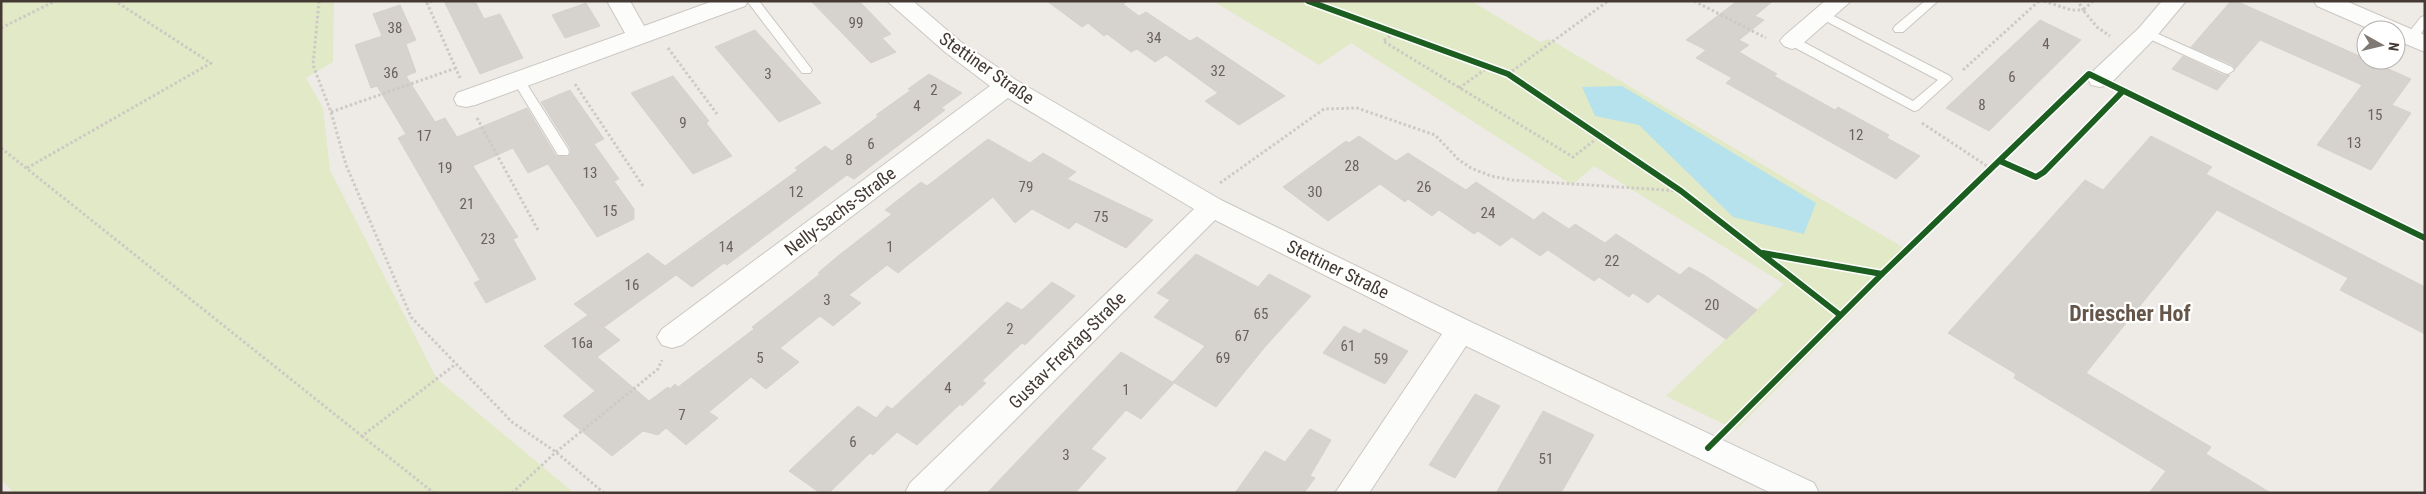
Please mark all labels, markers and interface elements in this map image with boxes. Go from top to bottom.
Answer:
house number: 99 [849,14,863,32]
house number: 38 [388,19,402,37]
north arrow [2356,20,2406,70]
street label: Stettiner Straße [936,28,1038,108]
house number: 34 [1147,29,1161,47]
house number: 4 [2042,35,2050,53]
text: N [2385,41,2402,52]
house number: 32 [1211,62,1225,80]
house number: 36 [384,64,398,82]
house number: 3 [764,65,772,83]
house number: 6 [2008,68,2016,86]
house number: 2 [930,81,938,99]
house number: 8 [1978,96,1986,114]
house number: 4 [913,97,921,115]
house number: 15 [2368,106,2382,124]
house number: 9 [679,114,687,132]
house number: 12 [1849,126,1863,144]
house number: 17 [417,127,431,145]
house number: 13 [2347,134,2361,152]
house number: 6 [867,135,875,153]
house number: 8 [845,151,853,169]
house number: 28 [1345,157,1359,175]
house number: 19 [438,159,452,177]
street label: Nelly-Sachs-Straße [780,162,900,260]
house number: 13 [583,164,597,182]
house number: 79 [1019,178,1033,196]
house number: 26 [1417,178,1431,196]
house number: 12 [789,183,803,201]
house number: 30 [1308,183,1322,201]
house number: 21 [460,195,474,213]
house number: 15 [603,202,617,220]
house number: 24 [1481,204,1495,222]
house number: 75 [1094,208,1108,226]
house number: 23 [481,230,495,248]
street label: Stettiner Straße [1284,235,1392,303]
house number: 14 [719,238,733,256]
house number: 1 [886,238,894,256]
house number: 22 [1605,252,1619,270]
house number: 16 [625,276,639,294]
street label: Gustav-Freytag-Straße [1004,287,1130,413]
house number: 3 [823,291,831,309]
house number: 20 [1705,296,1719,314]
district label: Driescher Hof [2069,301,2191,326]
house number: 65 [1254,305,1268,323]
house number: 2 [1006,320,1014,338]
house number: 67 [1235,327,1249,345]
house number: 16a [571,334,593,352]
house number: 61 [1341,337,1355,355]
house number: 5 [756,349,764,367]
house number: 69 [1216,349,1230,367]
house number: 59 [1374,350,1388,368]
house number: 4 [944,379,952,397]
house number: 1 [1122,381,1130,399]
house number: 7 [678,406,686,424]
house number: 6 [849,433,857,451]
house number: 3 [1062,446,1070,464]
house number: 51 [1539,450,1553,468]

